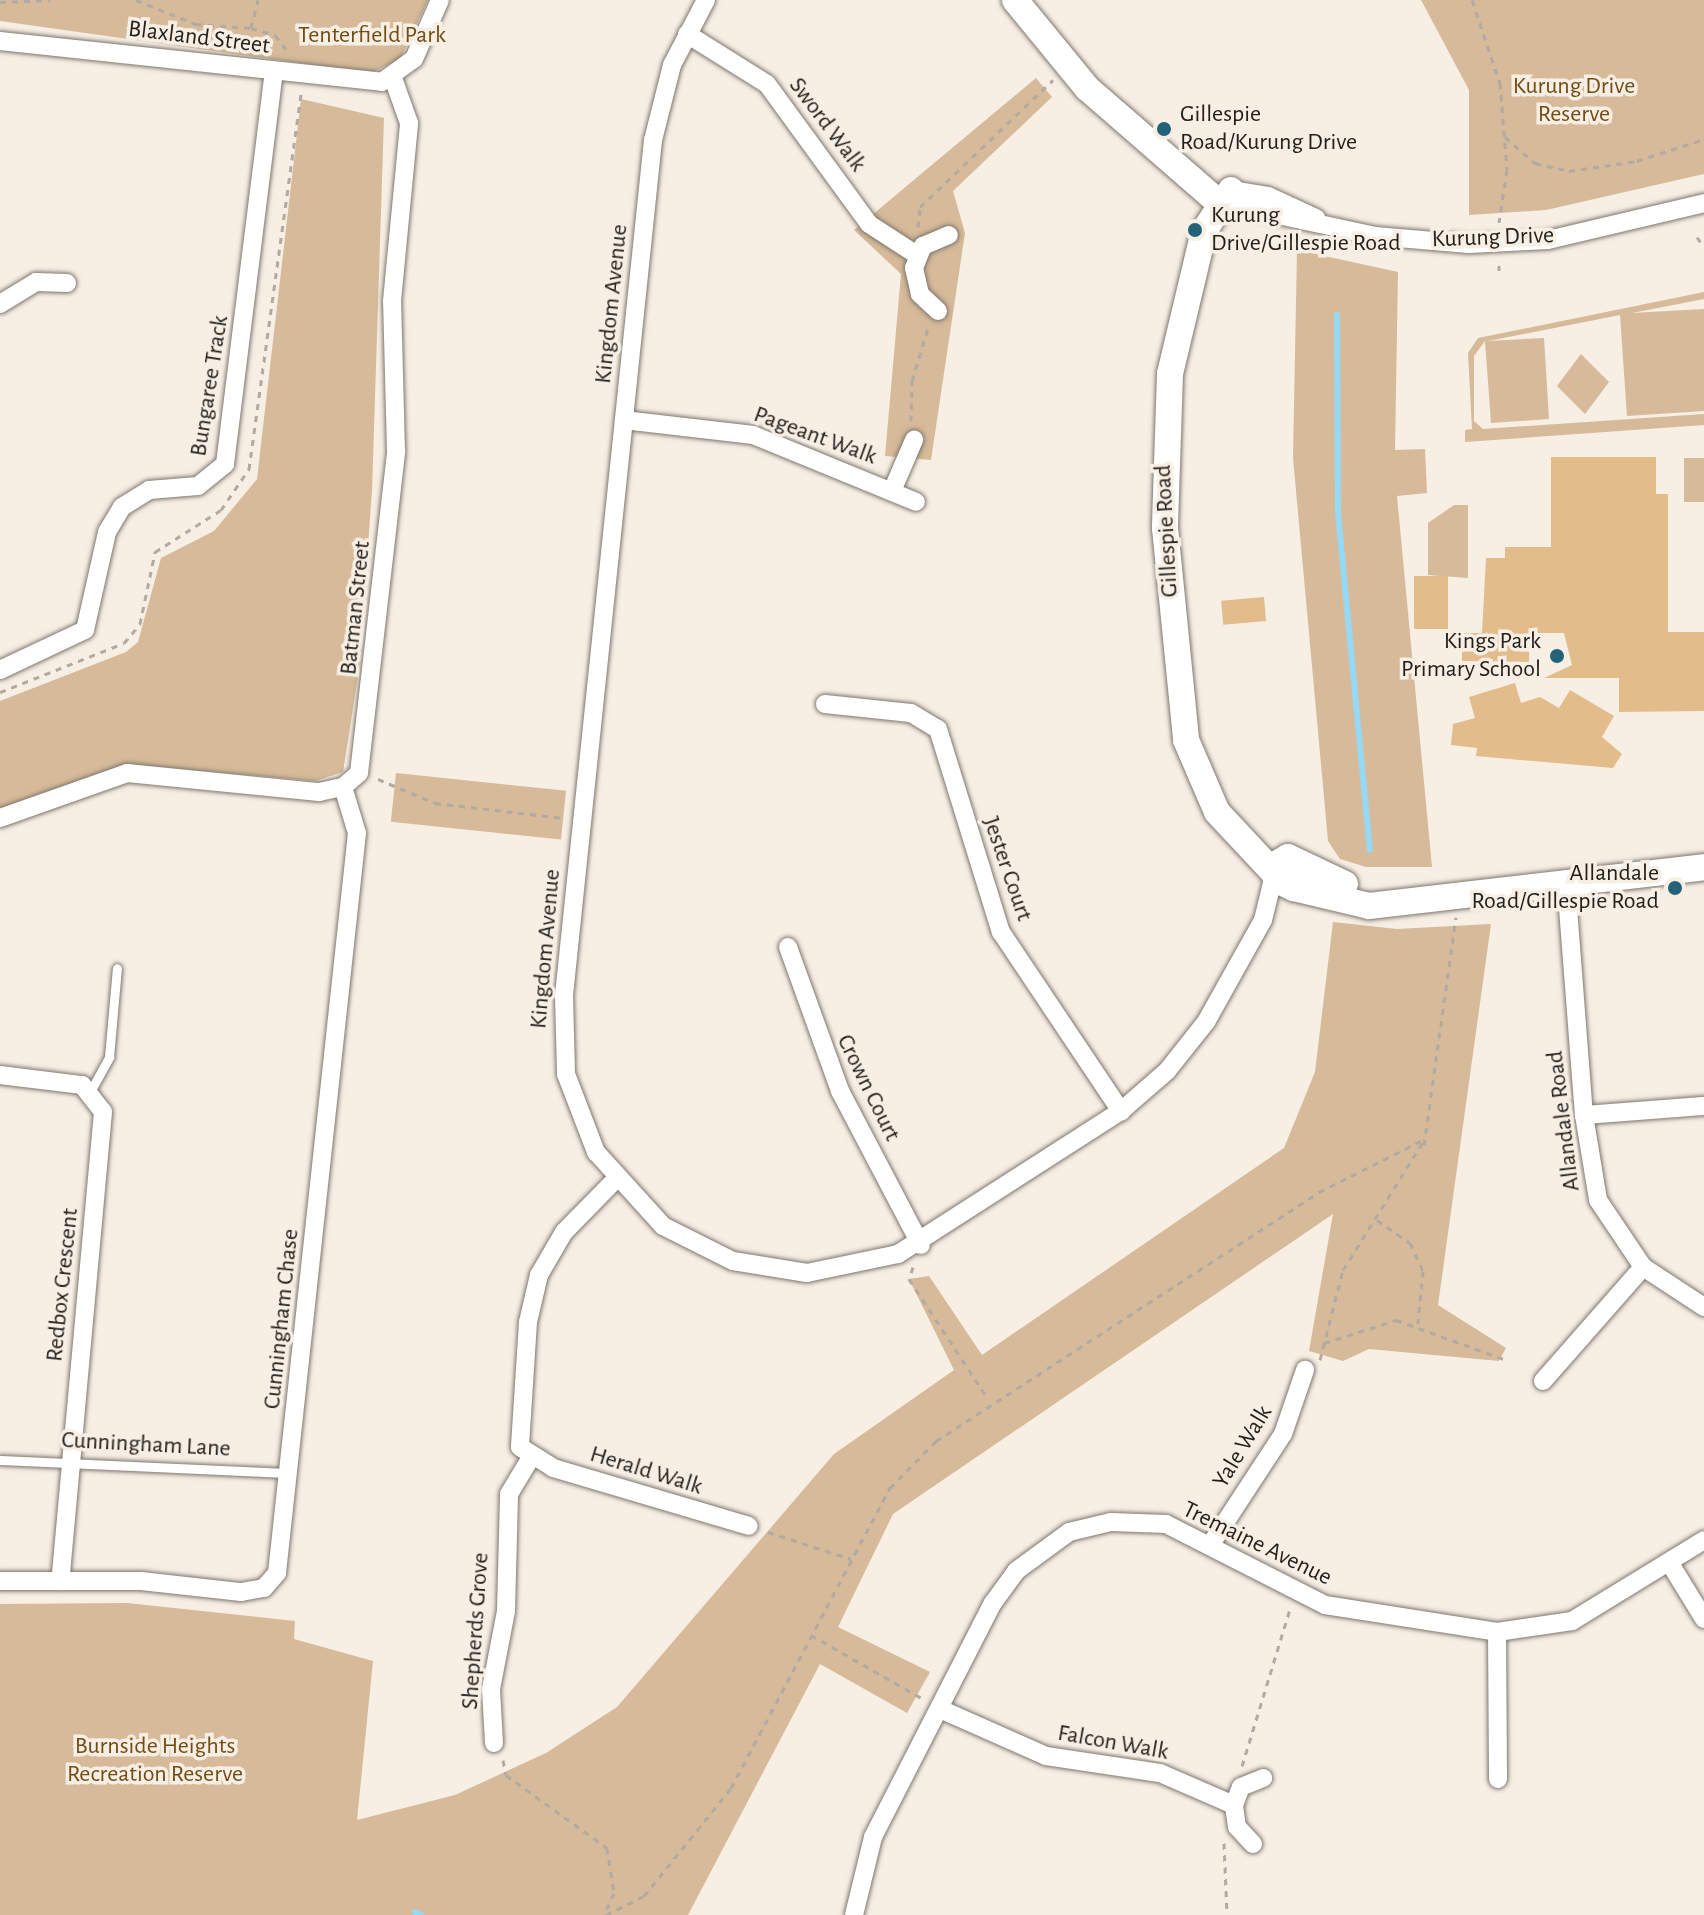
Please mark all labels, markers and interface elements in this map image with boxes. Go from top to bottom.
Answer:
street label: Blaxland Street [127,15,271,61]
park label: Tenterfield Park [298,22,446,50]
street label: Sword Walk [782,72,872,178]
park label: Kurung Drive Reserve [1513,73,1635,129]
place label: Gillespie Road/Kurung Drive [1180,101,1357,157]
marker: Gillespie Road/Kurung Drive [1155,120,1173,138]
place label: Kurung Drive/Gillespie Road [1211,202,1401,258]
marker: Kurung Drive/Gillespie Road [1186,221,1204,239]
street label: Kurung Drive [1431,221,1555,255]
street label: Kingdom Avenue [589,223,635,385]
street label: Bungaree Track [185,313,235,459]
street label: Pageant Walk [750,400,880,472]
street label: Gillespie Road [1149,464,1185,598]
street label: Batman Street [335,540,377,676]
place label: Kings Park Primary School [1401,628,1541,684]
marker: Kings Park Primary School [1548,647,1566,665]
street label: Jester Court [976,813,1038,925]
place label: Allandale Road/Gillespie Road [1472,860,1659,916]
street label: Kingdom Avenue [525,868,567,1030]
marker: Allandale Road/Gillespie Road [1666,879,1684,897]
street label: Crown Court [830,1030,906,1146]
street label: Allandale Road [1541,1049,1587,1193]
street label: Redbox Crescent [41,1207,85,1363]
street label: Cunningham Chase [258,1227,306,1411]
street label: Yale Walk [1207,1400,1279,1494]
street label: Cunningham Lane [61,1426,231,1464]
street label: Herald Walk [586,1440,706,1502]
street label: Tremaine Avenue [1178,1495,1336,1593]
street label: Shepherds Grove [456,1552,496,1710]
street label: Falcon Walk [1055,1719,1171,1767]
park label: Burnside Heights Recreation Reserve [67,1733,243,1789]

